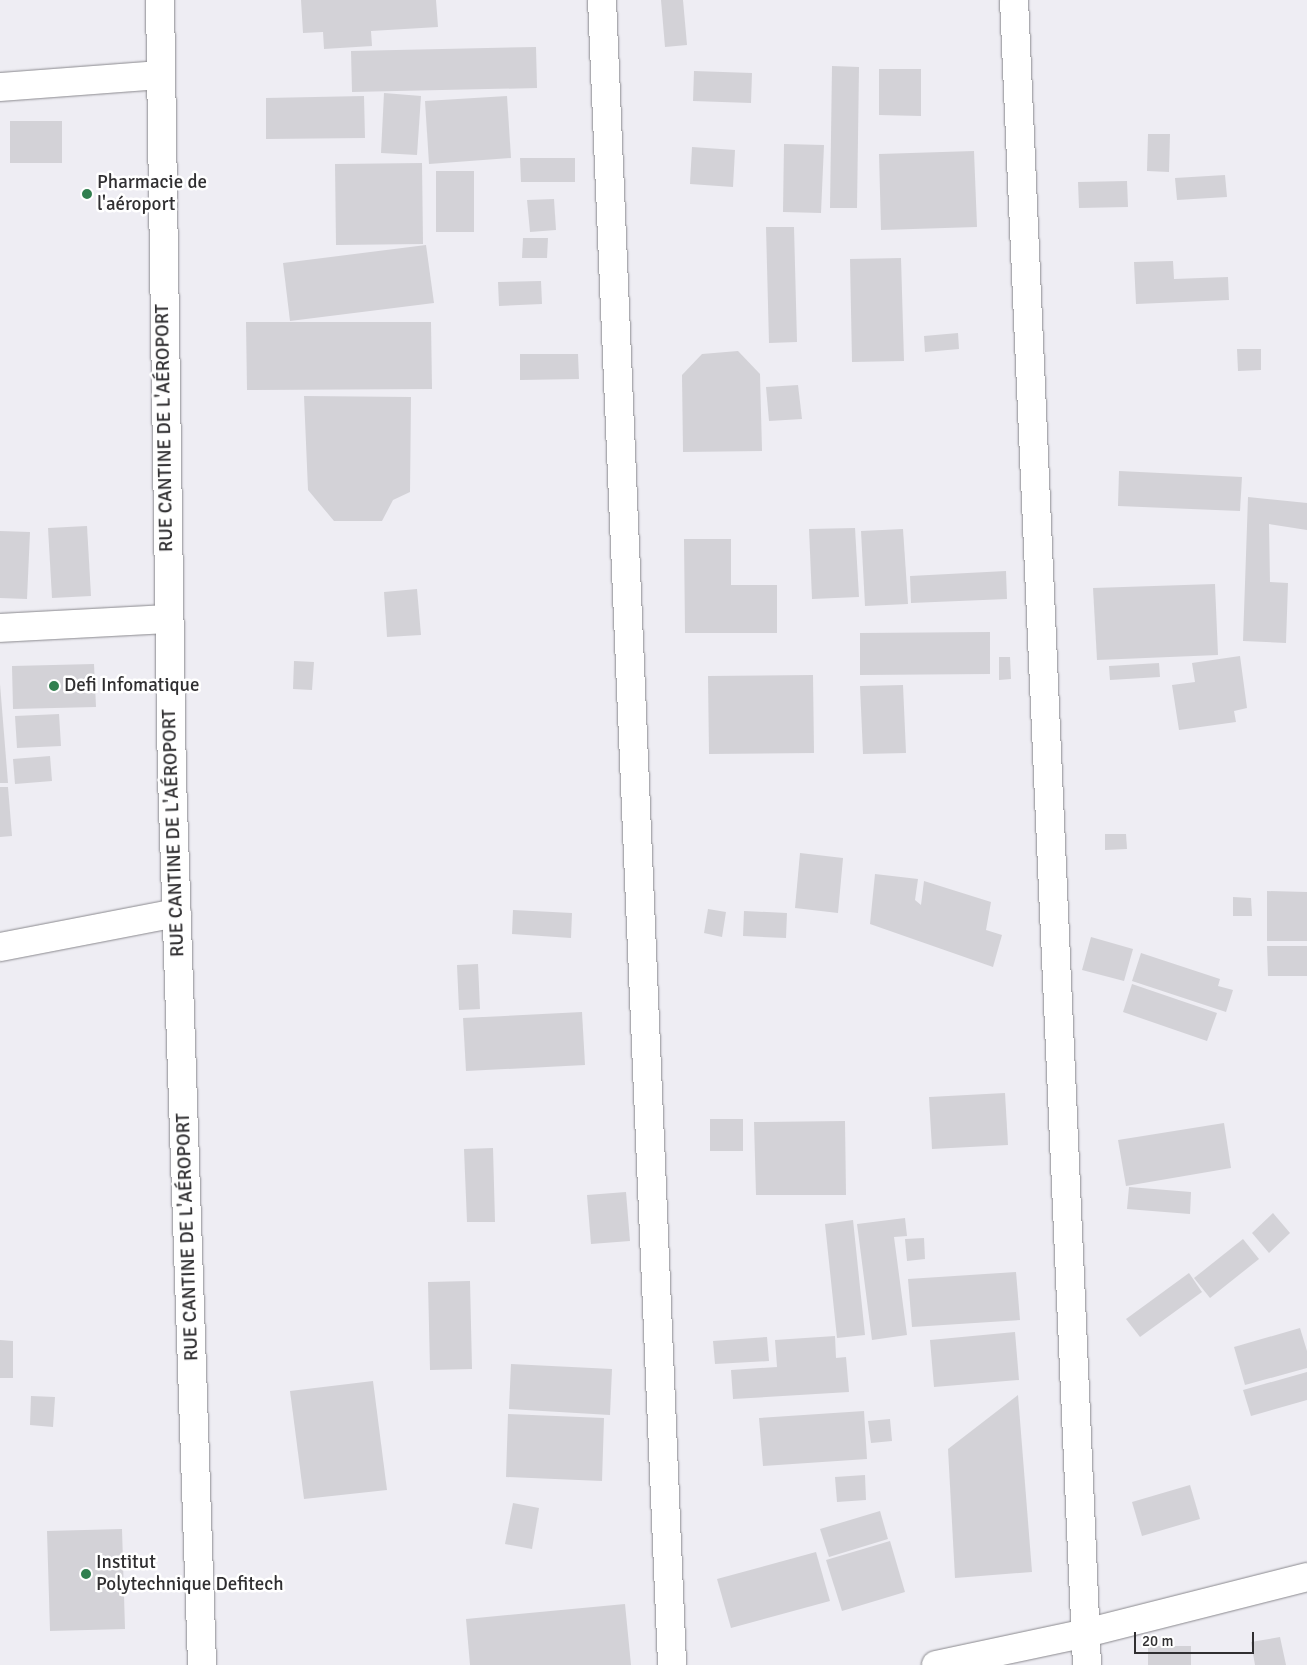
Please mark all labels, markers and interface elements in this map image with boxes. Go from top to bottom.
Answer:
place label: Pharmacie de l'aéroport [97,172,207,216]
marker: Pharmacie de l'aéroport [81,188,93,200]
street label: RUE CANTINE DE L'AÉROPORT [151,304,179,552]
place label: Defi Infomatique [64,675,199,697]
marker: Defi Infomatique [48,680,60,692]
street label: RUE CANTINE DE L'AÉROPORT [158,709,190,957]
street label: RUE CANTINE DE L'AÉROPORT [172,1113,204,1361]
place label: Institut Polytechnique Defitech [96,1552,284,1596]
marker: Institut Polytechnique Defitech [80,1568,92,1580]
scale bar [1137,1622,1257,1654]
text: 20 m [1142,1632,1173,1650]

